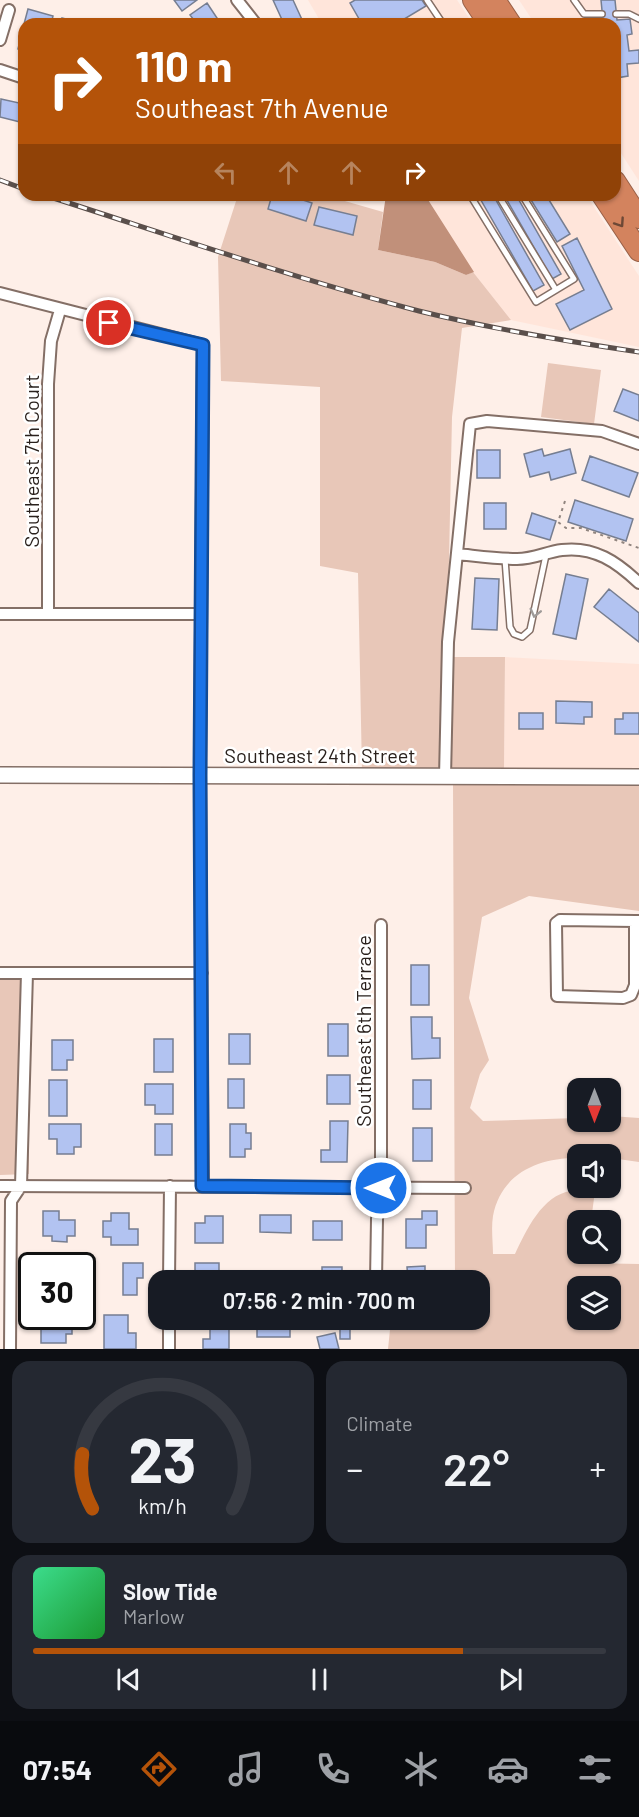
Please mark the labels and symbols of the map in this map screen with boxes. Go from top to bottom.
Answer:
one-way arrow [613,217,625,227]
pin [83,297,134,348]
street label: Southeast 7th Court [19,375,43,547]
one-way arrow [529,607,542,617]
street label: Southeast 24th Street [224,743,416,767]
street label: Southeast 6th Terrace [351,935,375,1127]
north arrow [567,1078,621,1132]
position arrow [349,1156,413,1220]
speed limit sign: 30 [18,1252,96,1330]

